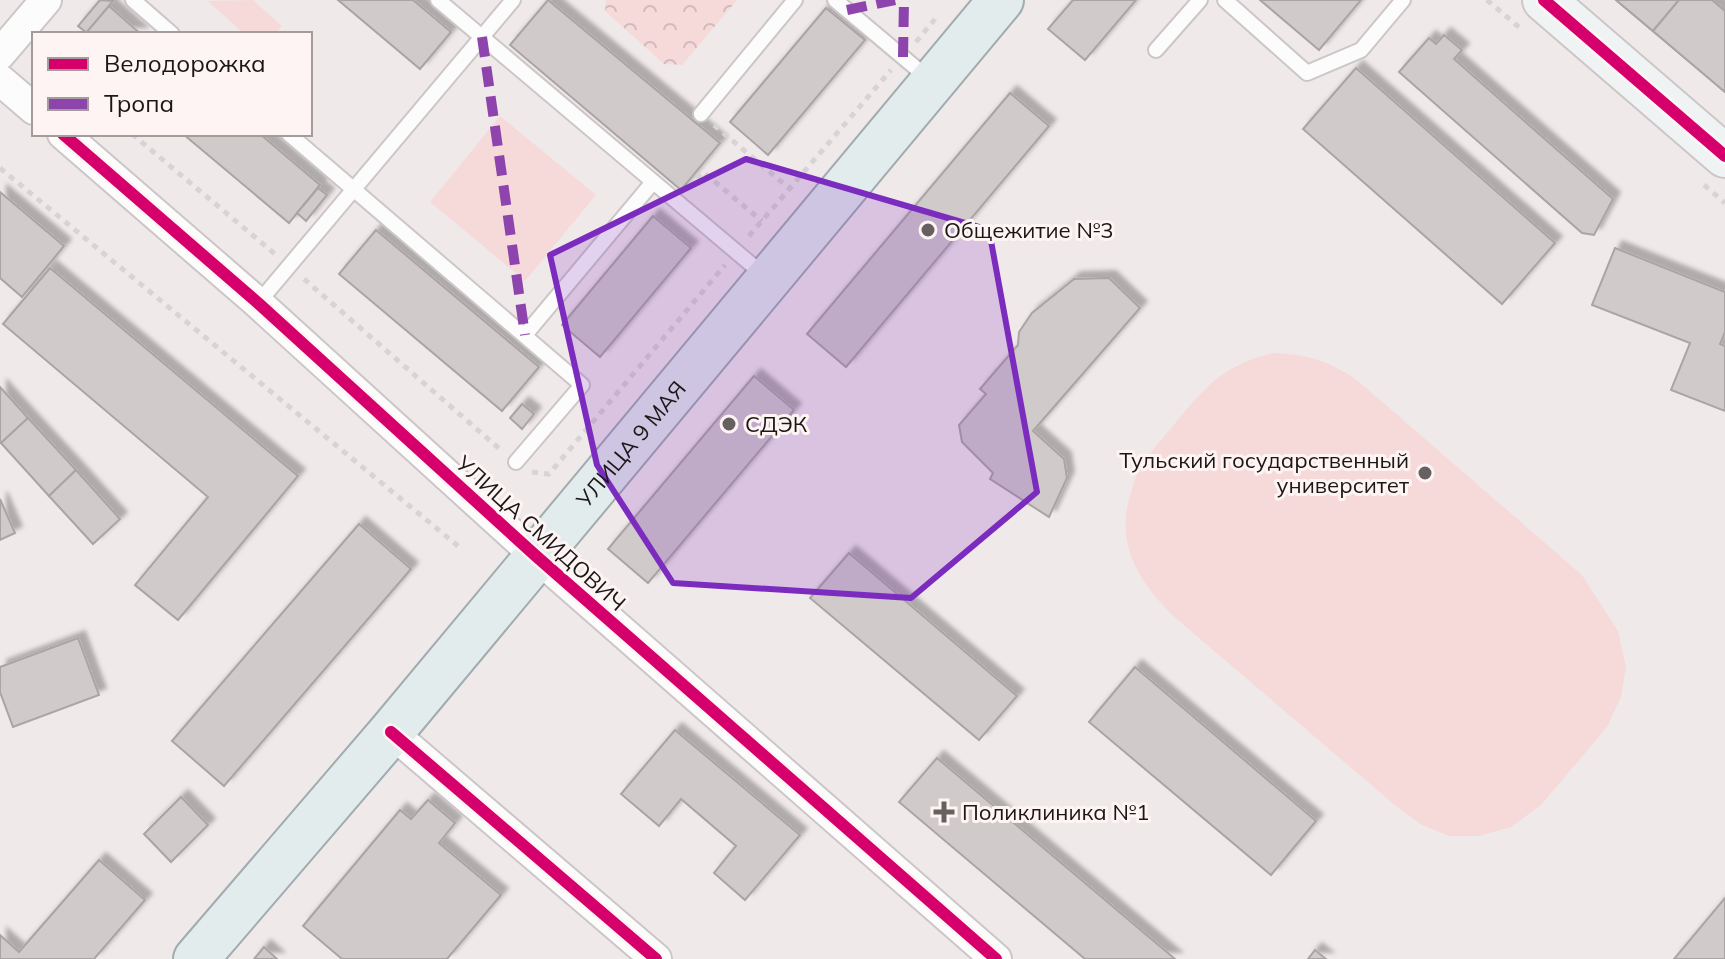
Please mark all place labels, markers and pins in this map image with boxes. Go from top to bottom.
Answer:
place label: Общежитие №3 [944,216,1114,244]
marker: Общежитие №3 [919,221,937,239]
place label: СДЭК [745,410,808,438]
marker: СДЭК [720,415,738,433]
place label: Тульский государственный университет [1119,446,1409,499]
marker: Тульский государственный университет [1416,464,1434,482]
place label: Поликлиника №1 [962,798,1150,826]
marker: Поликлиника №1 [933,801,955,823]

